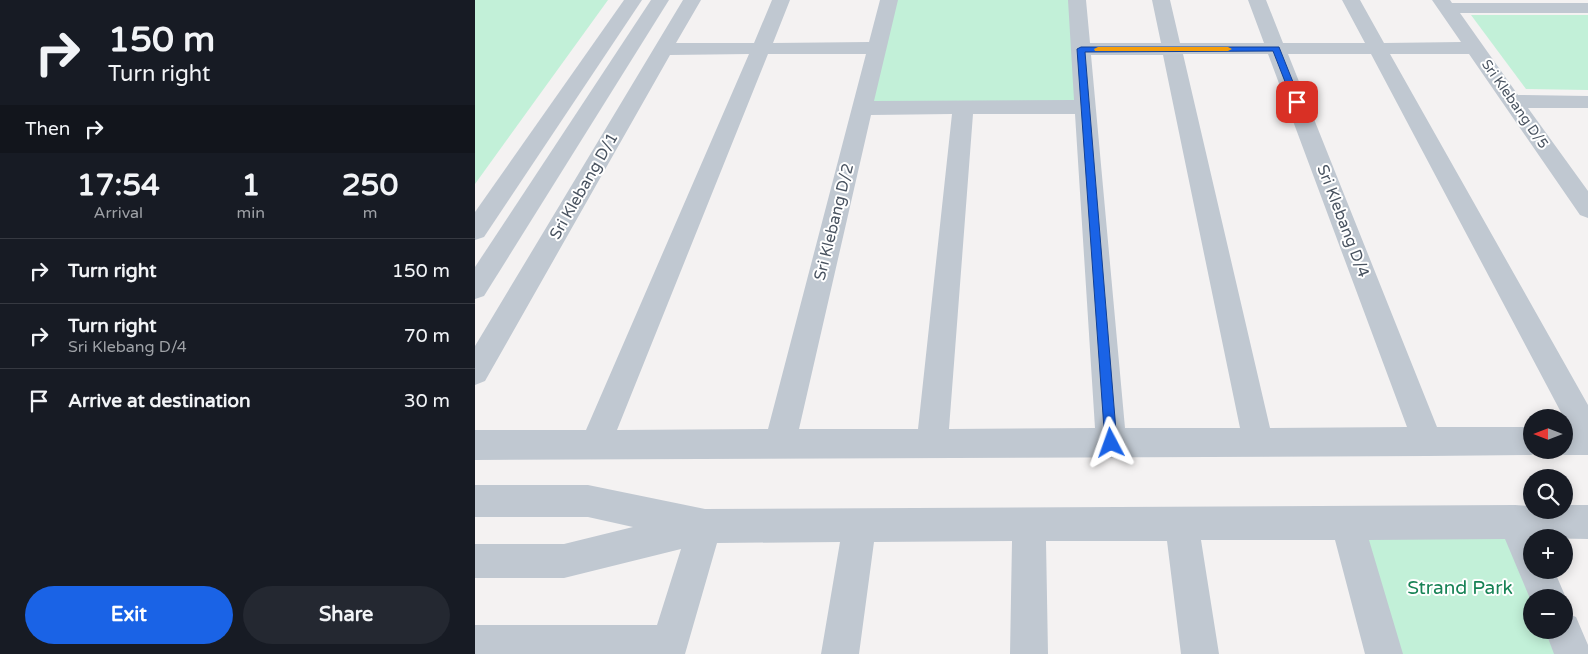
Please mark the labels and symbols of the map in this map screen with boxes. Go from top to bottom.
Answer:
street label: Sri Klebang D/5 [1478,56,1552,152]
pin [1276,81,1318,123]
street label: Sri Klebang D/1 [545,129,623,243]
street label: Sri Klebang D/2 [810,161,858,283]
street label: Sri Klebang D/4 [1312,162,1374,280]
north arrow [1523,409,1573,459]
position arrow [1084,416,1136,468]
park label: Strand Park [1407,577,1513,599]

